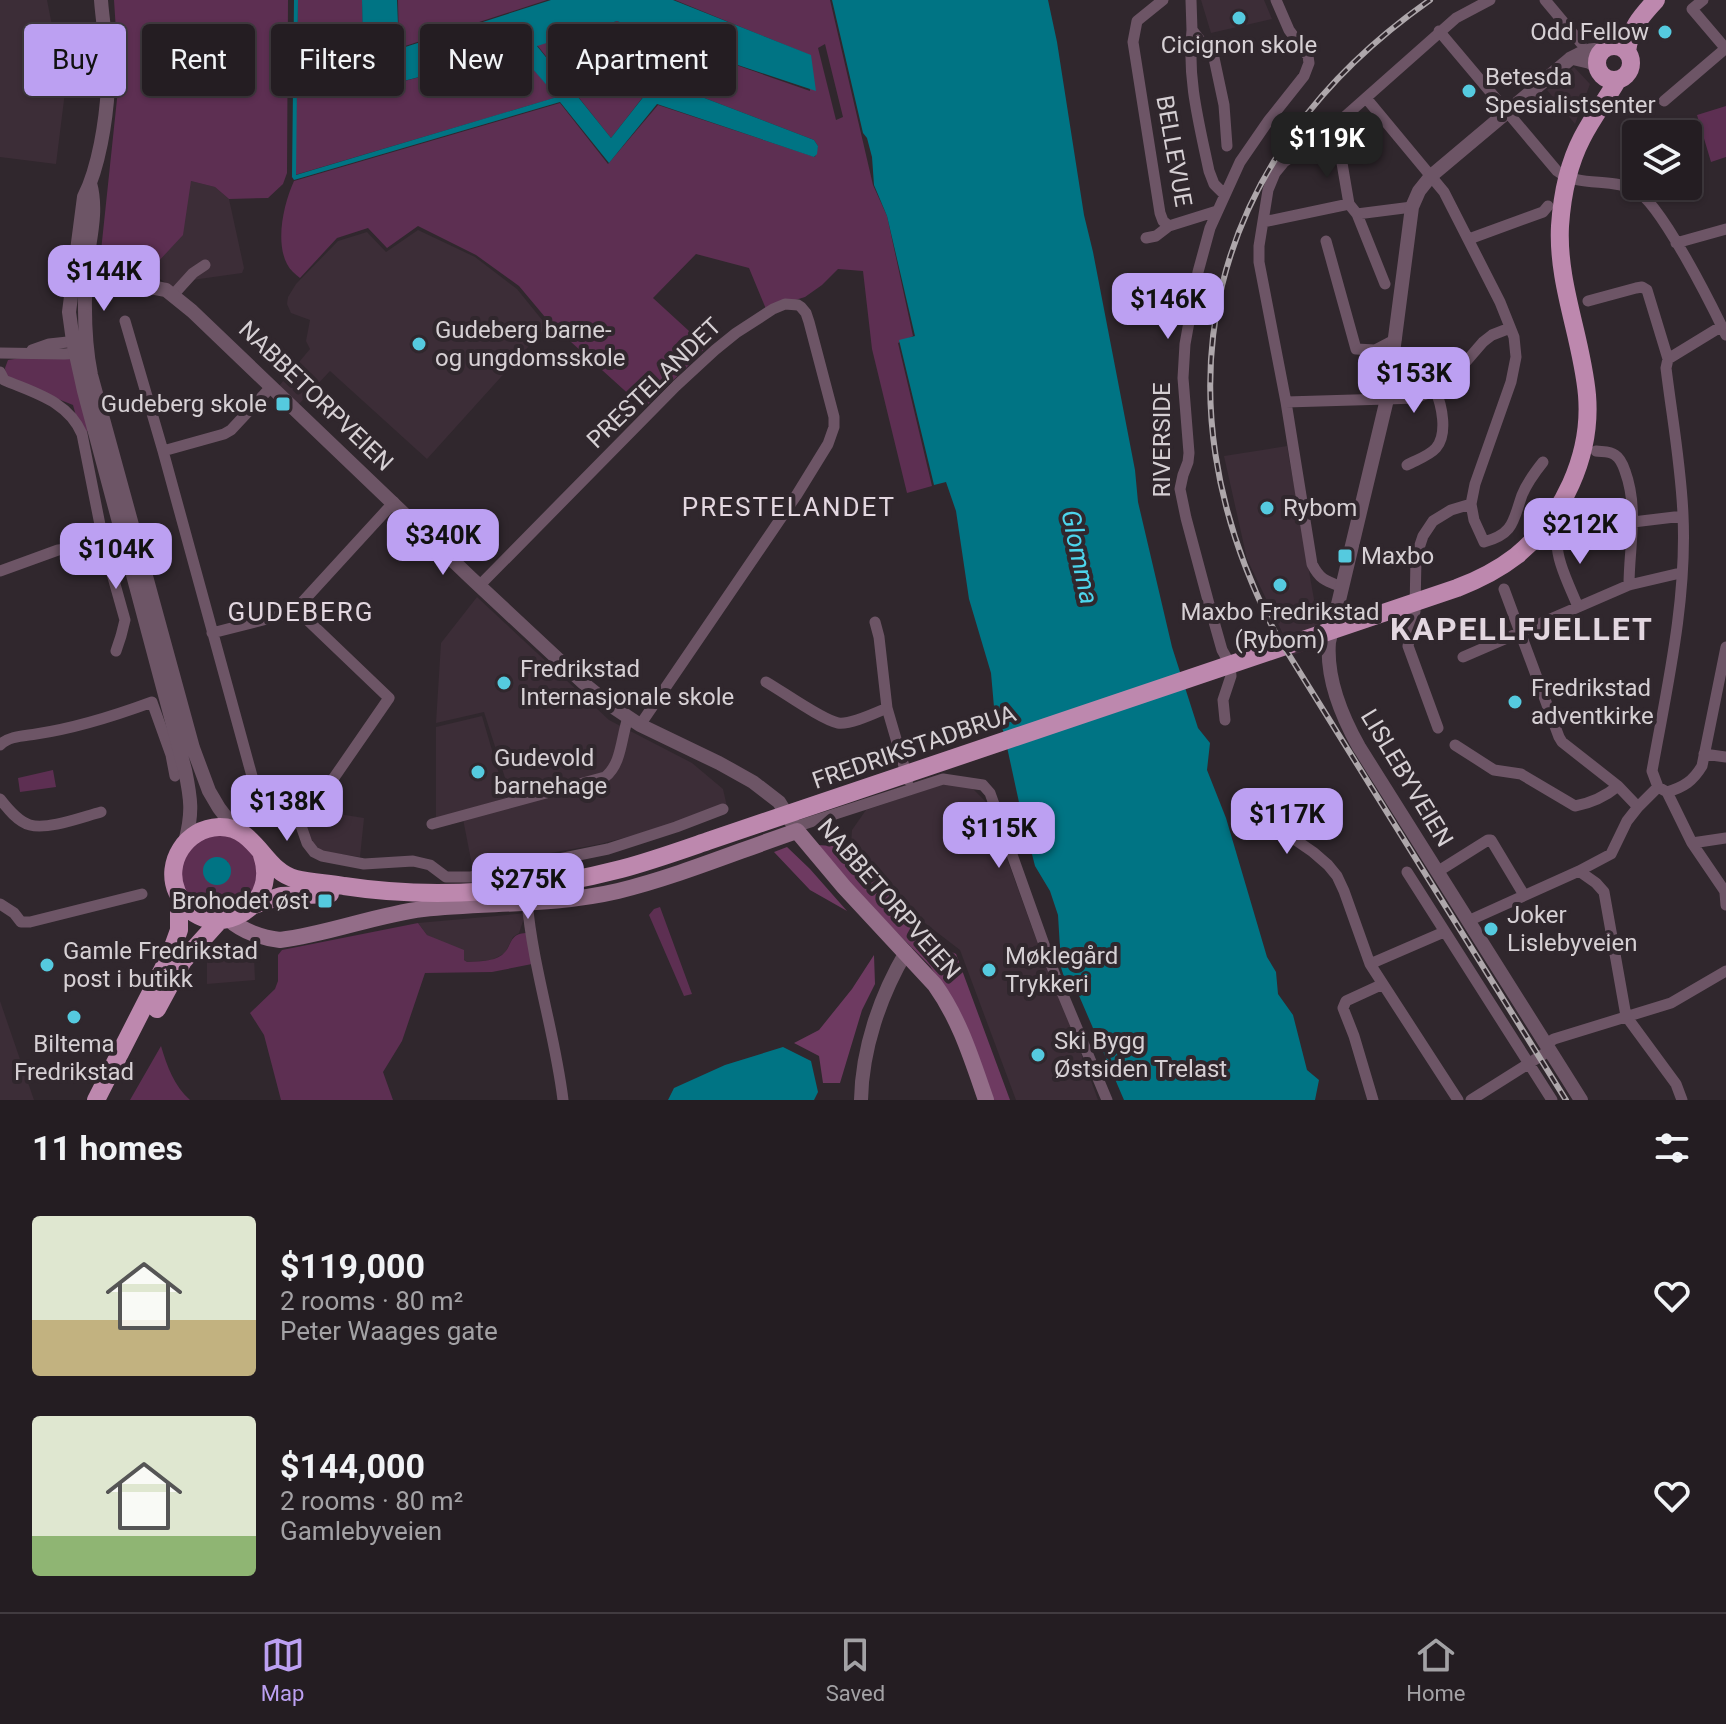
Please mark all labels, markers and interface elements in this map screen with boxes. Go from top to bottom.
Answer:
marker: Cicignon skole [1230,9,1248,27]
place label: Odd Fellow [1530,18,1649,46]
marker: Odd Fellow [1656,23,1674,41]
chip: Buy [24,24,126,96]
chip: Rent [142,24,255,96]
chip: Filters [271,24,404,96]
chip: New [420,24,532,96]
chip: Apartment [548,24,736,96]
place label: Cicignon skole [1161,31,1317,59]
place label: Betesda Spesialistsenter [1485,63,1656,119]
marker: Betesda Spesialistsenter [1460,82,1478,100]
street label: BELLEVUE [1150,93,1198,209]
pin: $119K [1271,112,1383,180]
map controls [1622,120,1702,200]
button: layers [1622,120,1702,200]
text: $119K [1289,123,1365,153]
pin: $144K [48,245,160,313]
text: $144K [66,256,142,286]
pin: $146K [1112,273,1224,341]
text: $146K [1130,284,1206,314]
street label: PRESTELANDET [581,312,727,454]
street label: NABBETORPVEIEN [233,315,399,477]
place label: Gudeberg barne- og ungdomsskole [435,316,626,372]
marker: Gudeberg barne- og ungdomsskole [410,335,428,353]
pin: $153K [1358,347,1470,415]
text: $153K [1376,358,1452,388]
street label: RIVERSIDE [1148,382,1176,498]
place label: Gudeberg skole [101,390,267,418]
marker: Gudeberg skole [274,395,292,413]
district label: PRESTELANDET [682,492,896,522]
place label: Rybom [1283,494,1357,522]
pin: $212K [1524,498,1636,566]
marker: Rybom [1258,499,1276,517]
water label: Glomma [1055,507,1105,607]
pin: $340K [387,509,499,577]
text: $212K [1542,509,1618,539]
text: $340K [405,520,481,550]
pin: $104K [60,523,172,591]
text: $104K [78,534,154,564]
place label: Maxbo [1361,542,1434,570]
marker: Maxbo [1336,547,1354,565]
marker: Maxbo Fredrikstad (Rybom) [1271,576,1289,594]
district label: GUDEBERG [227,597,375,627]
place label: Maxbo Fredrikstad (Rybom) [1180,598,1380,654]
district label: KAPELLFJELLET [1390,610,1654,648]
place label: Fredrikstad Internasjonale skole [520,655,734,711]
marker: Fredrikstad Internasjonale skole [495,674,513,692]
place label: Fredrikstad adventkirke [1531,674,1654,730]
marker: Fredrikstad adventkirke [1506,693,1524,711]
street label: FREDRIKSTADBRUA [808,699,1020,795]
street label: LISLEBYVEIEN [1355,704,1459,852]
place label: Gudevold barnehage [494,744,607,800]
marker: Gudevold barnehage [469,763,487,781]
pin: $138K [231,775,343,843]
text: $138K [249,786,325,816]
pin: $117K [1231,788,1343,856]
text: $117K [1249,799,1325,829]
pin: $115K [943,802,1055,870]
street label: NABBETORPVEIEN [812,813,966,985]
text: $115K [961,813,1037,843]
pin: $275K [472,853,584,921]
text: $275K [490,864,566,894]
place label: Brohodet øst [172,887,309,915]
marker: Brohodet øst [316,892,334,910]
place label: Joker Lislebyveien [1507,901,1637,957]
marker: Joker Lislebyveien [1482,920,1500,938]
place label: Gamle Fredrikstad post i butikk [63,937,258,993]
place label: Møklegård Trykkeri [1005,942,1118,998]
marker: Gamle Fredrikstad post i butikk [38,956,56,974]
marker: Møklegård Trykkeri [980,961,998,979]
marker: Biltema Fredrikstad [65,1008,83,1026]
place label: Ski Bygg Østsiden Trelast [1054,1027,1227,1083]
place label: Biltema Fredrikstad [14,1030,134,1086]
marker: Ski Bygg Østsiden Trelast [1029,1046,1047,1064]
icon: filters [1650,1126,1694,1170]
text: 11 homes [32,1128,183,1168]
text: $119,000 [280,1246,425,1286]
icon: home [96,1248,192,1344]
icon: heart [1650,1274,1694,1318]
text: 2 rooms · 80 m² [280,1286,463,1316]
text: Peter Waages gate [280,1316,498,1346]
text: $144,000 [280,1446,425,1486]
icon: home [96,1448,192,1544]
icon: heart [1650,1474,1694,1518]
text: 2 rooms · 80 m² [280,1486,463,1516]
text: Gamlebyveien [280,1516,442,1546]
tab: Map [261,1633,305,1706]
tab: Saved [826,1633,885,1706]
tab: Home [1406,1633,1465,1706]

